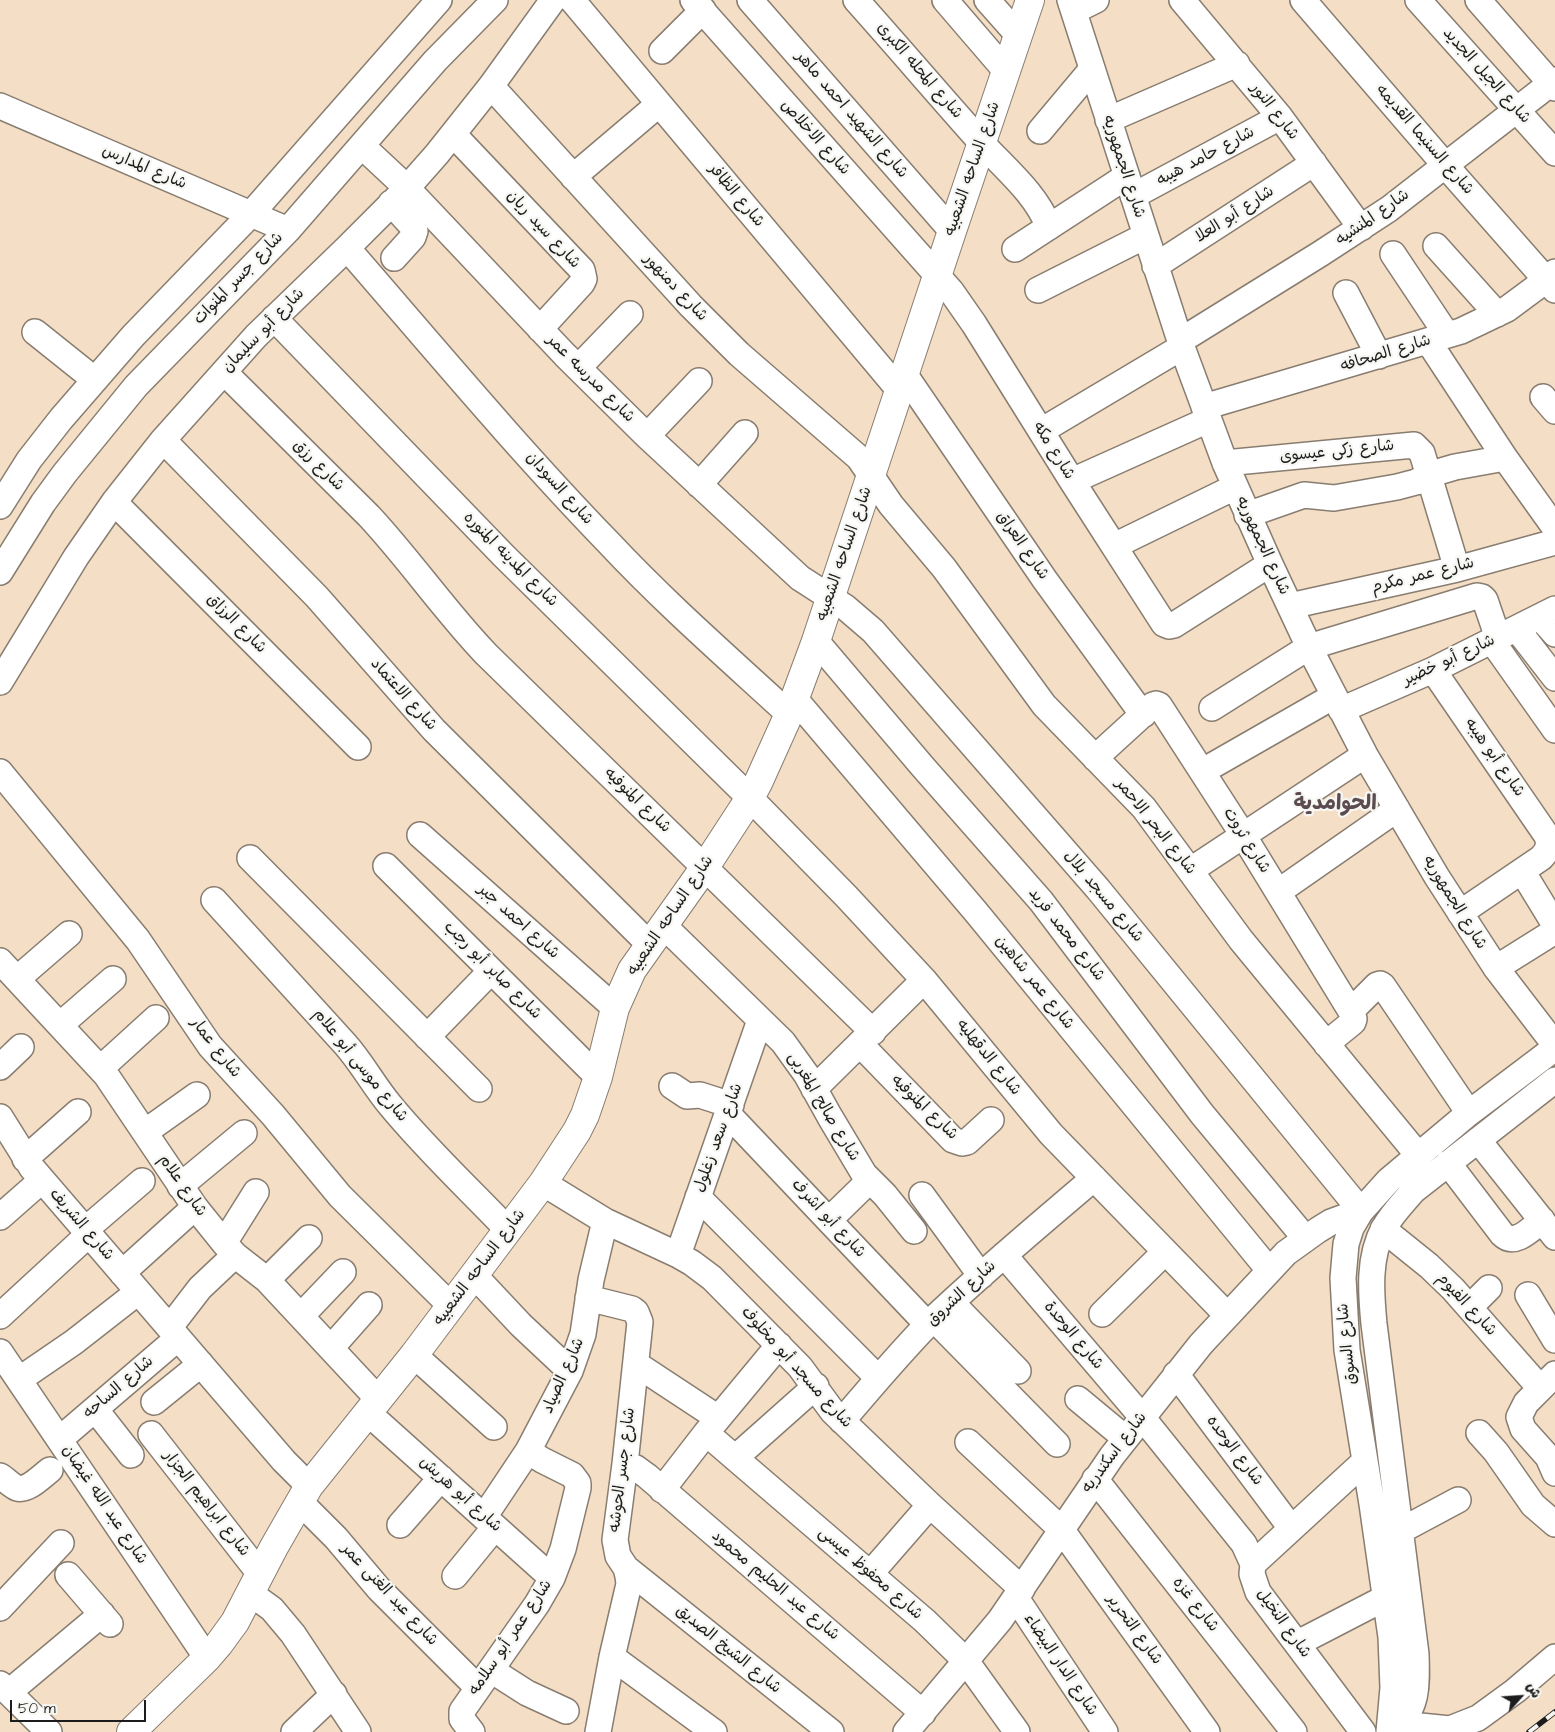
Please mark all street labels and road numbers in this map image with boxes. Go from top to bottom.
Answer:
street label: شارع المحله الكبرى [872,19,966,123]
street label: شارع الجيل الجديد [1438,24,1534,128]
street label: شارع الشهيد احمد ماهر [790,47,912,183]
street label: شارع النور [1246,80,1302,144]
street label: شارع السنيما القديمه [1371,81,1477,199]
street label: شارع الاخلاص [776,96,854,180]
street label: شارع الساحه الشعبيه [941,99,1005,239]
street label: شارع الجمهوريه [1097,113,1149,221]
street label: شارع حامد هيبه [1154,123,1258,191]
street label: شارع المدارس [99,142,189,194]
street label: شارع الظافر [704,160,768,232]
street label: شارع أبو العلا [1192,182,1278,248]
street label: شارع المنشيه [1333,186,1413,250]
street label: شارع سيد ريان [502,187,584,273]
street label: شارع جسر المنوات [190,229,288,329]
street label: شارع دمنهور [639,250,711,326]
street label: شارع أبو سليمان [219,285,309,377]
street label: شارع مدرسه عمر [542,331,638,427]
street label: شارع الصحافه [1338,331,1434,377]
street label: شارع مكه [1028,419,1078,483]
street label: شارع رزق [288,436,348,496]
street label: شارع زكى عيسوى [1279,436,1395,468]
street label: شارع السودان [521,449,597,529]
street label: شارع الساحه الشعبيه [813,484,877,624]
street label: شارع الجمهوريه [1231,494,1293,598]
street label: شارع العراق [991,508,1053,584]
street label: شارع المدينه المنوره [459,509,561,611]
street label: شارع عمر مكرم [1370,554,1476,598]
street label: شارع الرزاق [202,590,270,658]
street label: شارع أبو خضير [1400,631,1498,691]
street label: شارع الاعتماد [366,655,440,735]
street label: شارع أبو هيبه [1460,715,1528,801]
street label: شارع المنوفيه [600,764,674,838]
street label: شارع البحر الاحمر [1110,775,1200,879]
street label: شارع ثروت [1218,805,1274,877]
street label: شارع مسجد بلال [1059,847,1147,947]
street label: شارع الساحه الشعبيه [624,852,718,980]
street label: شارع الجمهوريه [1418,853,1490,953]
street label: شارع احمد جبر [473,880,563,964]
street label: شارع محمد فريد [1024,885,1108,985]
street label: شارع صابر أبو رجب [439,918,545,1024]
street label: شارع عمر شاهين [990,932,1078,1034]
street label: شارع موسى أبو علام [309,1006,411,1126]
street label: شارع عمار [185,1014,245,1082]
street label: شارع الدقهليه [951,1016,1025,1100]
street label: شارع صالح المغربى [783,1049,863,1165]
street label: شارع المنوفيه [887,1071,961,1145]
street label: شارع سعد زغلول [690,1081,748,1195]
street label: شارع علام [154,1151,210,1221]
street label: شارع أبو اشرف [787,1176,869,1262]
street label: شارع الشريف [45,1185,117,1265]
street label: شارع الساحه الشعبيه [430,1206,530,1330]
street label: شارع الشروق [923,1257,1001,1331]
street label: شارع الفيوم [1432,1269,1500,1341]
street label: شارع الوحدة [1039,1298,1107,1374]
street label: شارع السوق [1334,1302,1362,1386]
street label: شارع مسجد أبو مخلوف [736,1303,856,1433]
street label: شارع الصياد [539,1335,589,1417]
street label: شارع الساحه [80,1352,158,1424]
street label: شارع جسر الحوشه [606,1407,640,1533]
street label: شارع اسكندريه [1078,1409,1152,1497]
street label: شارع الوحده [1201,1412,1267,1490]
street label: شارع عبد الله غيضان [57,1442,151,1568]
street label: شارع ابراهيم الجزار [159,1447,253,1561]
street label: شارع أبو هريش [415,1453,505,1537]
street label: شارع محفوظ عيسى [814,1524,926,1624]
street label: شارع عبد الحليم محمود [707,1527,843,1645]
street label: شارع عبد الغنى عمر [336,1540,442,1650]
street label: شارع غزه [1168,1574,1222,1636]
street label: شارع عمر أبو سلامه [465,1577,557,1699]
street label: شارع النخيل [1251,1586,1315,1662]
street label: شارع التحرير [1102,1591,1166,1669]
street label: شارع الشيخ الصديق [671,1602,785,1698]
street label: شارع الدار البيضاء [1019,1610,1101,1720]

